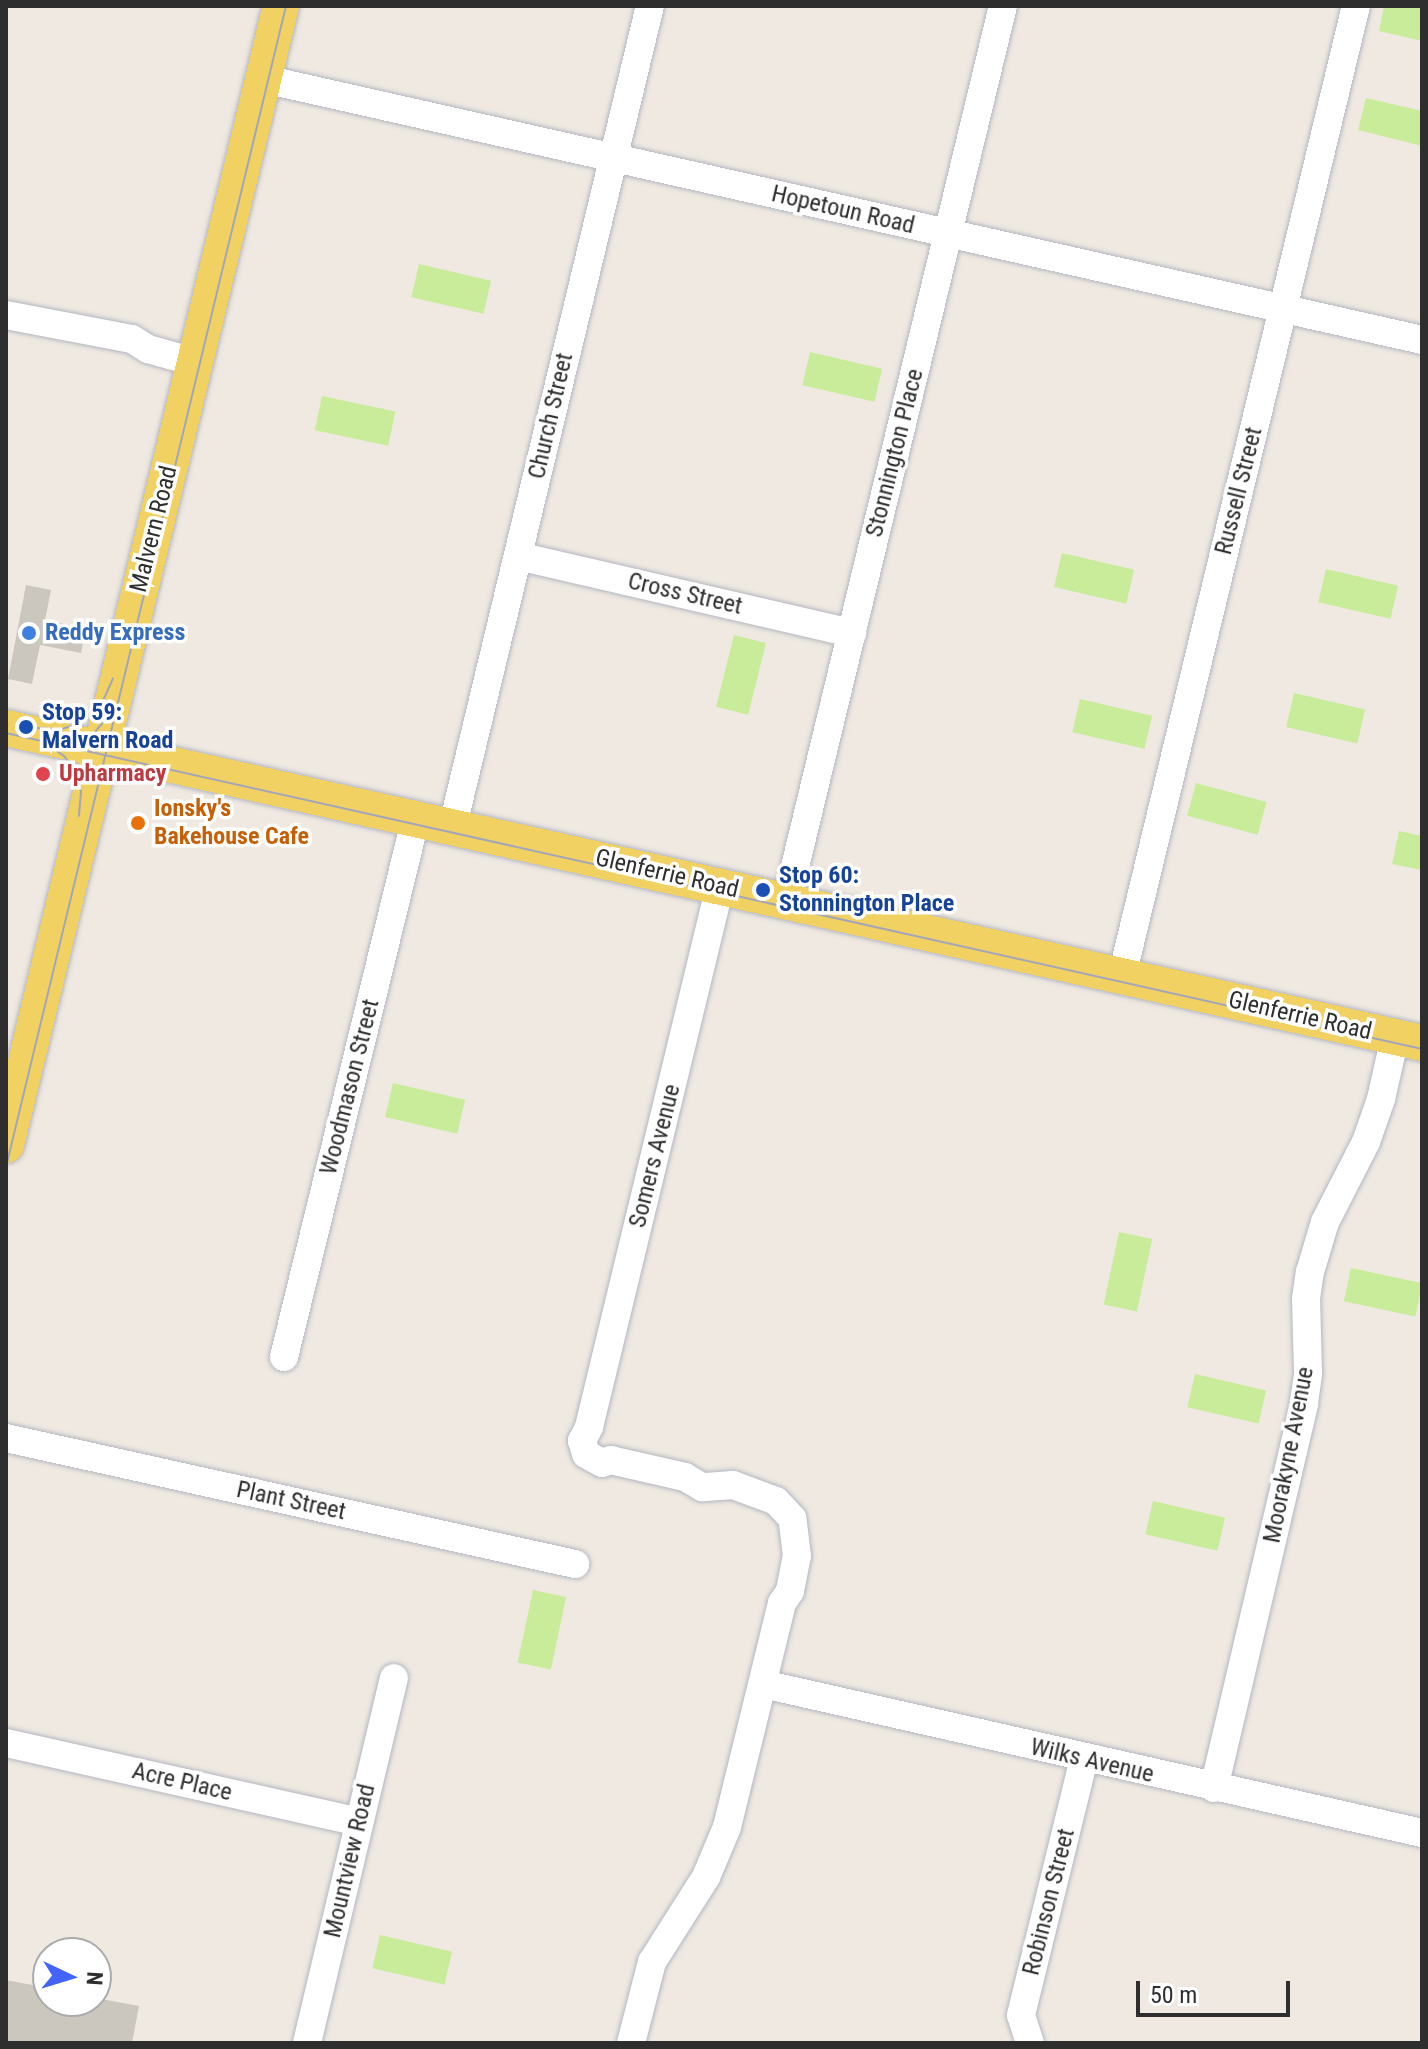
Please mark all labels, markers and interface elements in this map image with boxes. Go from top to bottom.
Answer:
street label: Hopetoun Road [769,180,917,240]
street label: Church Street [523,350,579,482]
street label: Stonnington Place [860,366,930,540]
street label: Russell Street [1209,424,1269,558]
street label: Malvern Road [124,463,184,595]
street label: Cross Street [625,567,745,621]
place label: Reddy Express [45,619,185,647]
marker: Reddy Express [20,624,38,642]
place label: Stop 59: Malvern Road [42,699,173,755]
marker: Stop 59: Malvern Road [17,718,35,736]
place label: Upharmacy [59,760,166,788]
marker: Upharmacy [34,765,52,783]
place label: Ionsky's Bakehouse Cafe [154,795,309,851]
marker: Ionsky's Bakehouse Cafe [129,814,147,832]
street label: Glenferrie Road [593,844,741,904]
place label: Stop 60: Stonnington Place [779,862,954,918]
marker: Stop 60: Stonnington Place [754,881,772,899]
street label: Glenferrie Road [1226,986,1374,1046]
street label: Woodmason Street [314,996,386,1178]
street label: Somers Avenue [623,1081,687,1231]
street label: Moorakyne Avenue [1258,1364,1320,1546]
street label: Plant Street [234,1475,348,1527]
street label: Wilks Avenue [1028,1733,1156,1789]
street label: Acre Place [129,1757,235,1807]
street label: Mountview Road [318,1781,382,1941]
street label: Robinson Street [1017,1826,1081,1978]
north arrow [32,1937,112,2017]
scale bar [1140,1965,1294,2015]
text: N [82,1971,107,1986]
text: 50 m [1150,1981,1197,2009]

